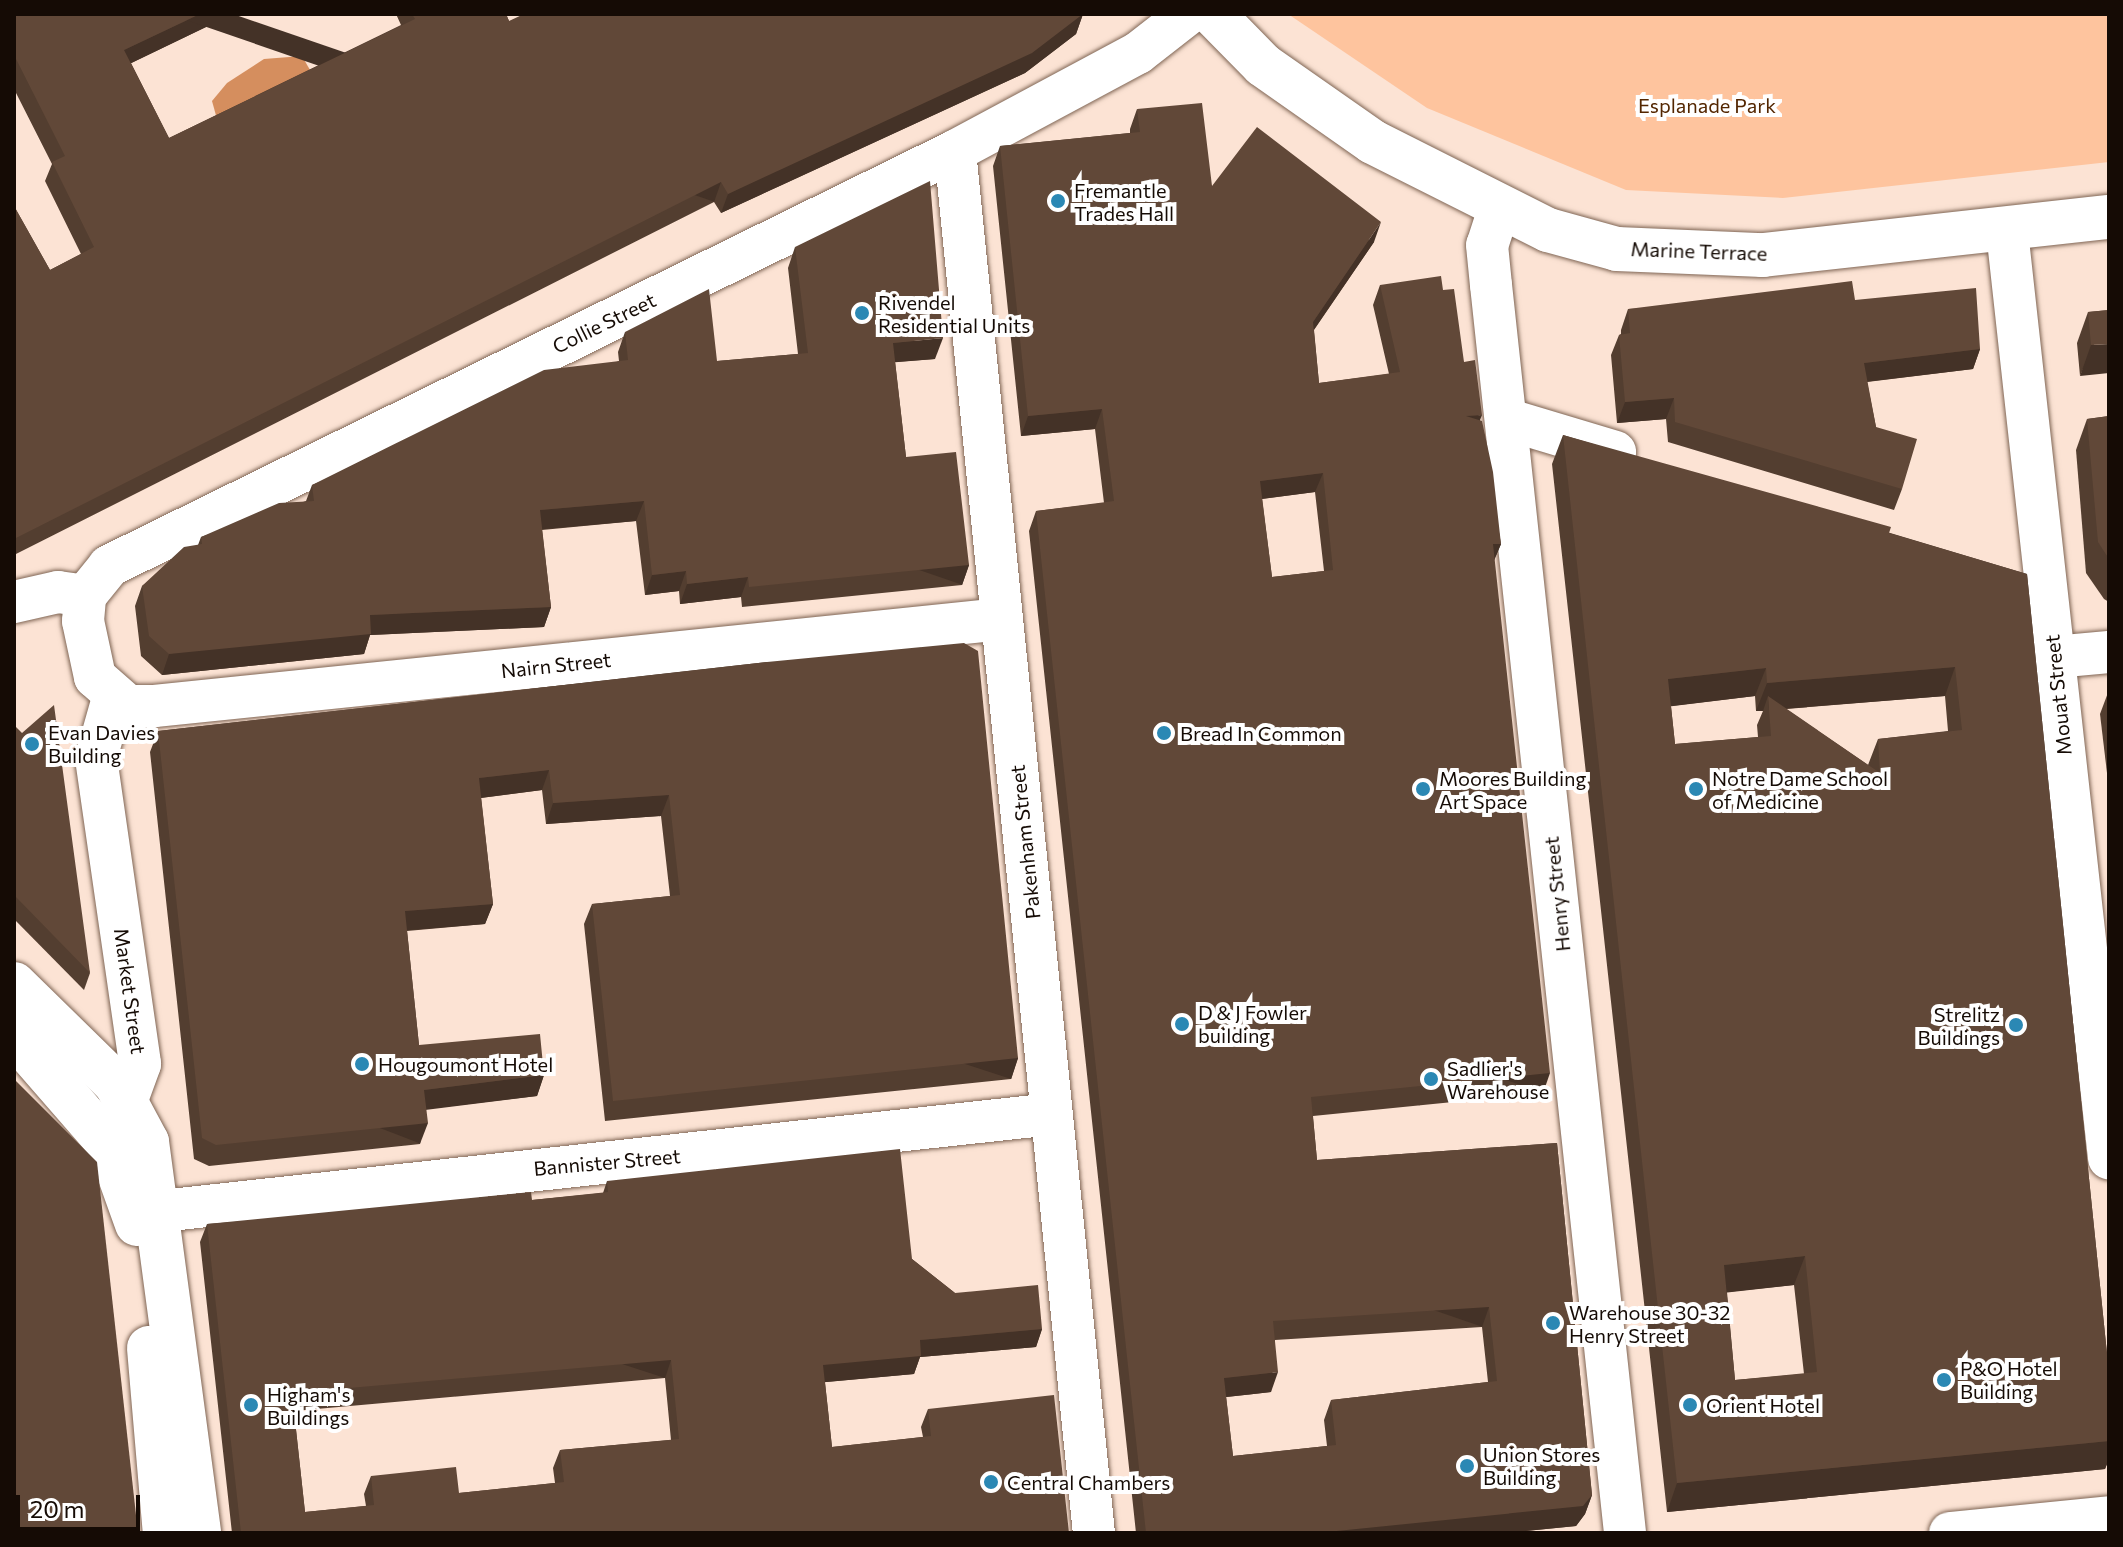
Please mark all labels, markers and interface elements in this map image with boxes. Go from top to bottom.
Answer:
park label: Esplanade Park [1638,93,1776,117]
place label: Fremantle Trades Hall [1074,178,1174,225]
marker: Fremantle Trades Hall [1049,192,1067,210]
street label: Marine Terrace [1630,237,1768,265]
street label: Collie Street [548,288,660,358]
place label: Rivendel Residential Units [878,290,1030,337]
marker: Rivendel Residential Units [853,304,871,322]
street label: Mouat Street [2040,633,2076,757]
street label: Nairn Street [500,647,612,683]
place label: Evan Davies Building [48,720,155,767]
place label: Bread In Common [1180,721,1342,745]
marker: Bread In Common [1155,724,1173,742]
marker: Evan Davies Building [23,735,41,753]
street label: Pakenham Street [1005,764,1045,920]
place label: Moores Building Art Space [1439,766,1586,813]
place label: Notre Dame School of Medicine [1712,766,1888,813]
marker: Moores Building Art Space [1414,780,1432,798]
marker: Notre Dame School of Medicine [1687,780,1705,798]
street label: Henry Street [1539,835,1575,953]
street label: Market Street [109,927,151,1055]
place label: D & J Fowler building [1198,1000,1307,1047]
place label: Strelitz Buildings [1918,1002,2000,1049]
marker: D & J Fowler building [1173,1015,1191,1033]
marker: Strelitz Buildings [2007,1016,2025,1034]
place label: Hougoumont Hotel [378,1052,553,1076]
marker: Hougoumont Hotel [353,1055,371,1073]
place label: Sadlier's Warehouse [1447,1056,1549,1103]
marker: Sadlier's Warehouse [1422,1070,1440,1088]
street label: Bannister Street [533,1144,681,1180]
place label: Warehouse 30-32 Henry Street [1569,1300,1730,1347]
marker: Warehouse 30-32 Henry Street [1544,1314,1562,1332]
place label: P&O Hotel Building [1960,1356,2058,1403]
marker: P&O Hotel Building [1935,1371,1953,1389]
place label: Higham's Buildings [267,1382,350,1429]
place label: Orient Hotel [1706,1393,1820,1417]
marker: Higham's Buildings [242,1396,260,1414]
marker: Orient Hotel [1681,1396,1699,1414]
place label: Union Stores Building [1483,1442,1600,1489]
marker: Union Stores Building [1458,1457,1476,1475]
place label: Central Chambers [1007,1470,1170,1494]
marker: Central Chambers [982,1473,1000,1491]
scale bar [20,1479,144,1529]
text: 20 m [30,1494,84,1523]

